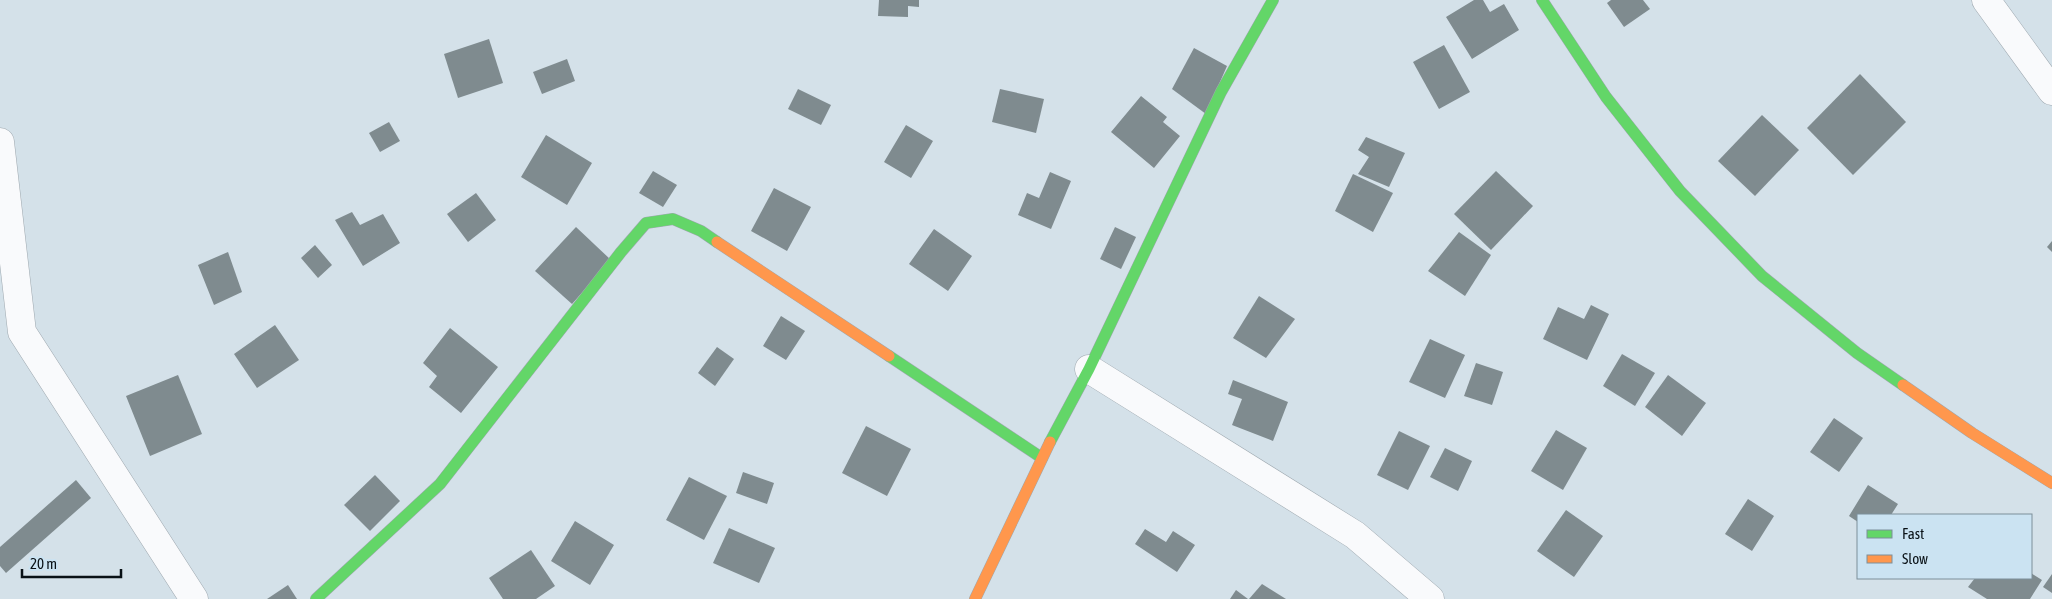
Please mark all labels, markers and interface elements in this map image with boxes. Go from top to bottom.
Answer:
legend [1857,514,2032,579]
text: Fast [1902,525,1924,542]
scale bar [22,546,121,578]
text: Slow [1902,550,1928,567]
text: 20 m [30,555,57,572]

